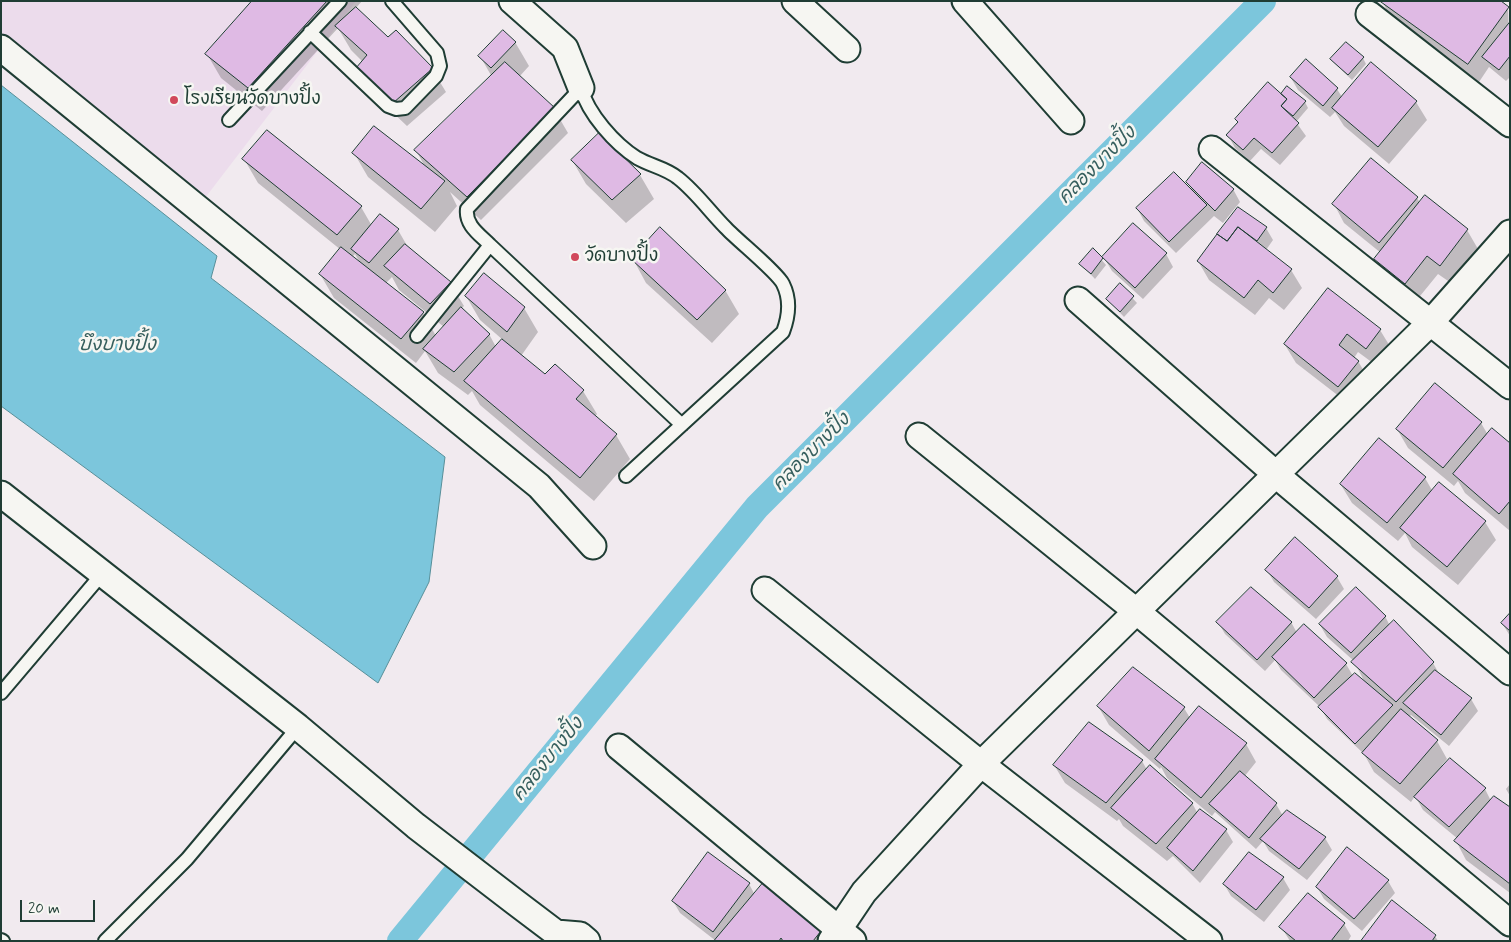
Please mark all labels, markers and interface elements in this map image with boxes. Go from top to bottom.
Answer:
place label: โรงเรียนวัดบางปิ้ง [184,89,321,111]
marker: โรงเรียนวัดบางปิ้ง [168,94,180,106]
water label: คลองบางปิ้ง [1054,122,1142,210]
place label: วัดบางปิ้ง [585,246,658,268]
marker: วัดบางปิ้ง [569,251,581,263]
water label: บึงบางปิ้ง [78,335,156,357]
water label: คลองบางปิ้ง [768,409,856,497]
water label: คลองบางปิ้ง [509,714,589,806]
scale bar [22,890,98,922]
text: 20 m [28,899,60,919]

